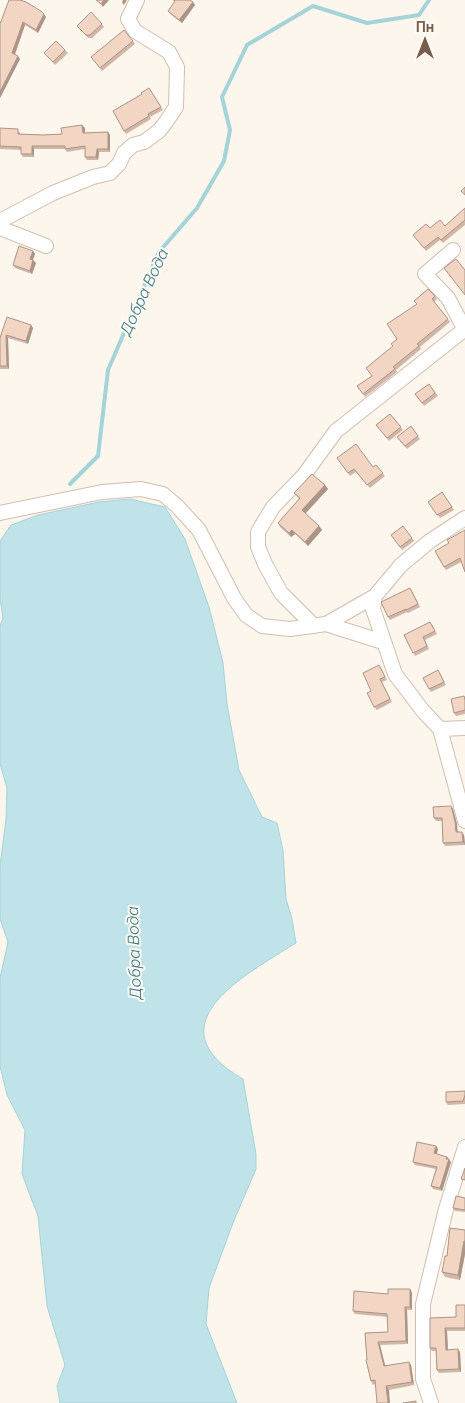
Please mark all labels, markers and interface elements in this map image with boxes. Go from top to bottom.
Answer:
north arrow [400,15,450,65]
text: Пн [416,19,434,35]
water label: Добра Вода [115,245,173,339]
water label: Добра Вода [123,905,145,1001]

